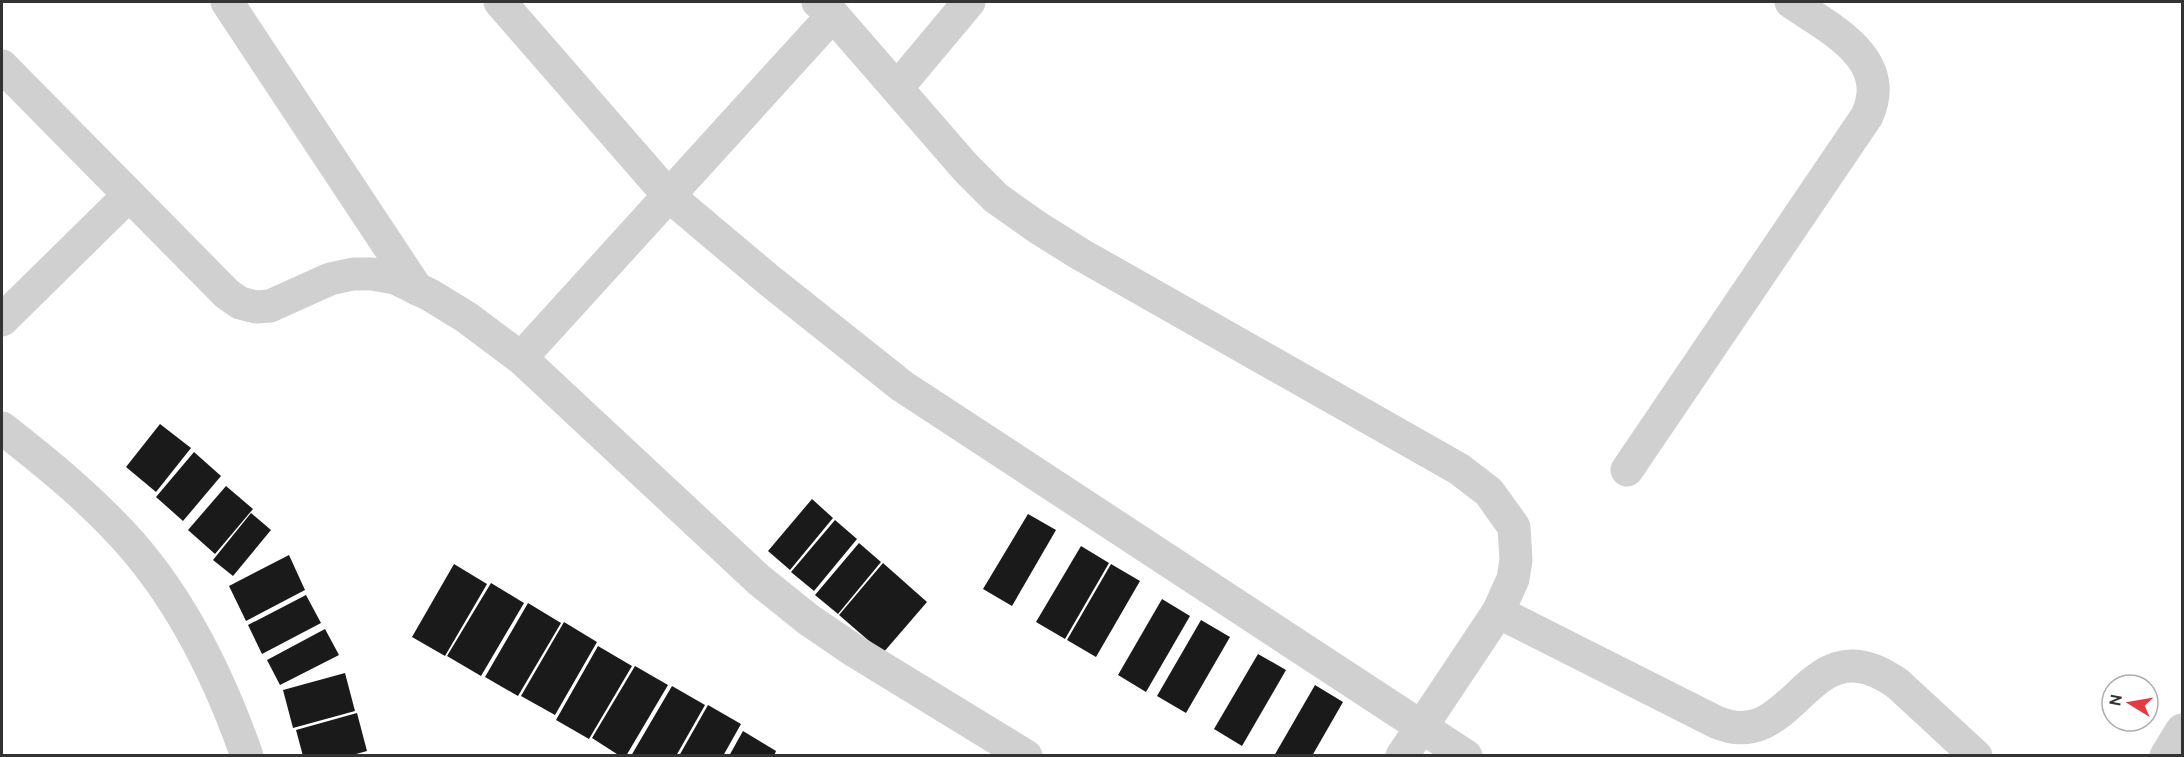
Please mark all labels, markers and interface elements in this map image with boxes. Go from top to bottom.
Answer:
north arrow [2100,673,2160,733]
text: N [2105,693,2126,708]

